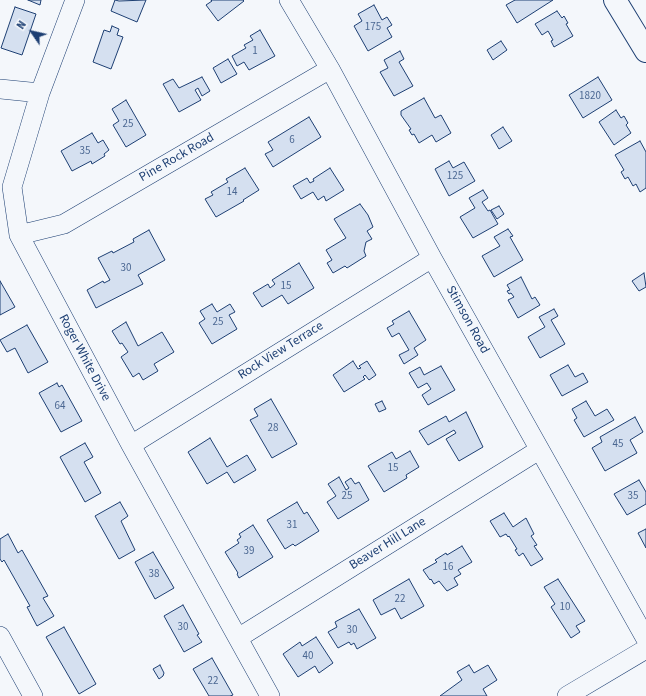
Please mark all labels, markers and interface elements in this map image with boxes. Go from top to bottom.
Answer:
north arrow [12,12,52,52]
text: N [13,18,30,32]
house number: 175 [365,21,381,35]
house number: 1 [252,45,258,59]
house number: 1820 [579,90,601,104]
house number: 25 [123,118,133,132]
street label: Pine Rock Road [137,130,217,186]
house number: 6 [289,134,295,148]
house number: 35 [80,145,90,159]
house number: 125 [447,170,463,184]
house number: 14 [227,186,237,200]
house number: 30 [121,262,131,276]
house number: 15 [281,280,291,294]
street label: Stimson Road [442,283,492,357]
street label: Roger White Drive [55,312,113,404]
house number: 25 [213,316,223,330]
street label: Rock View Terrace [236,319,326,383]
house number: 64 [55,400,65,414]
house number: 28 [268,422,278,436]
house number: 45 [613,438,623,452]
house number: 15 [388,462,398,476]
house number: 25 [342,490,352,504]
house number: 35 [628,490,638,504]
street label: Beaver Hill Lane [347,514,429,574]
house number: 31 [287,519,297,533]
house number: 39 [244,545,254,559]
house number: 16 [443,561,453,575]
house number: 38 [149,568,159,582]
house number: 22 [395,593,405,607]
house number: 10 [560,601,570,615]
house number: 30 [178,621,188,635]
house number: 30 [347,624,357,638]
house number: 40 [303,650,313,664]
house number: 22 [208,675,218,689]

